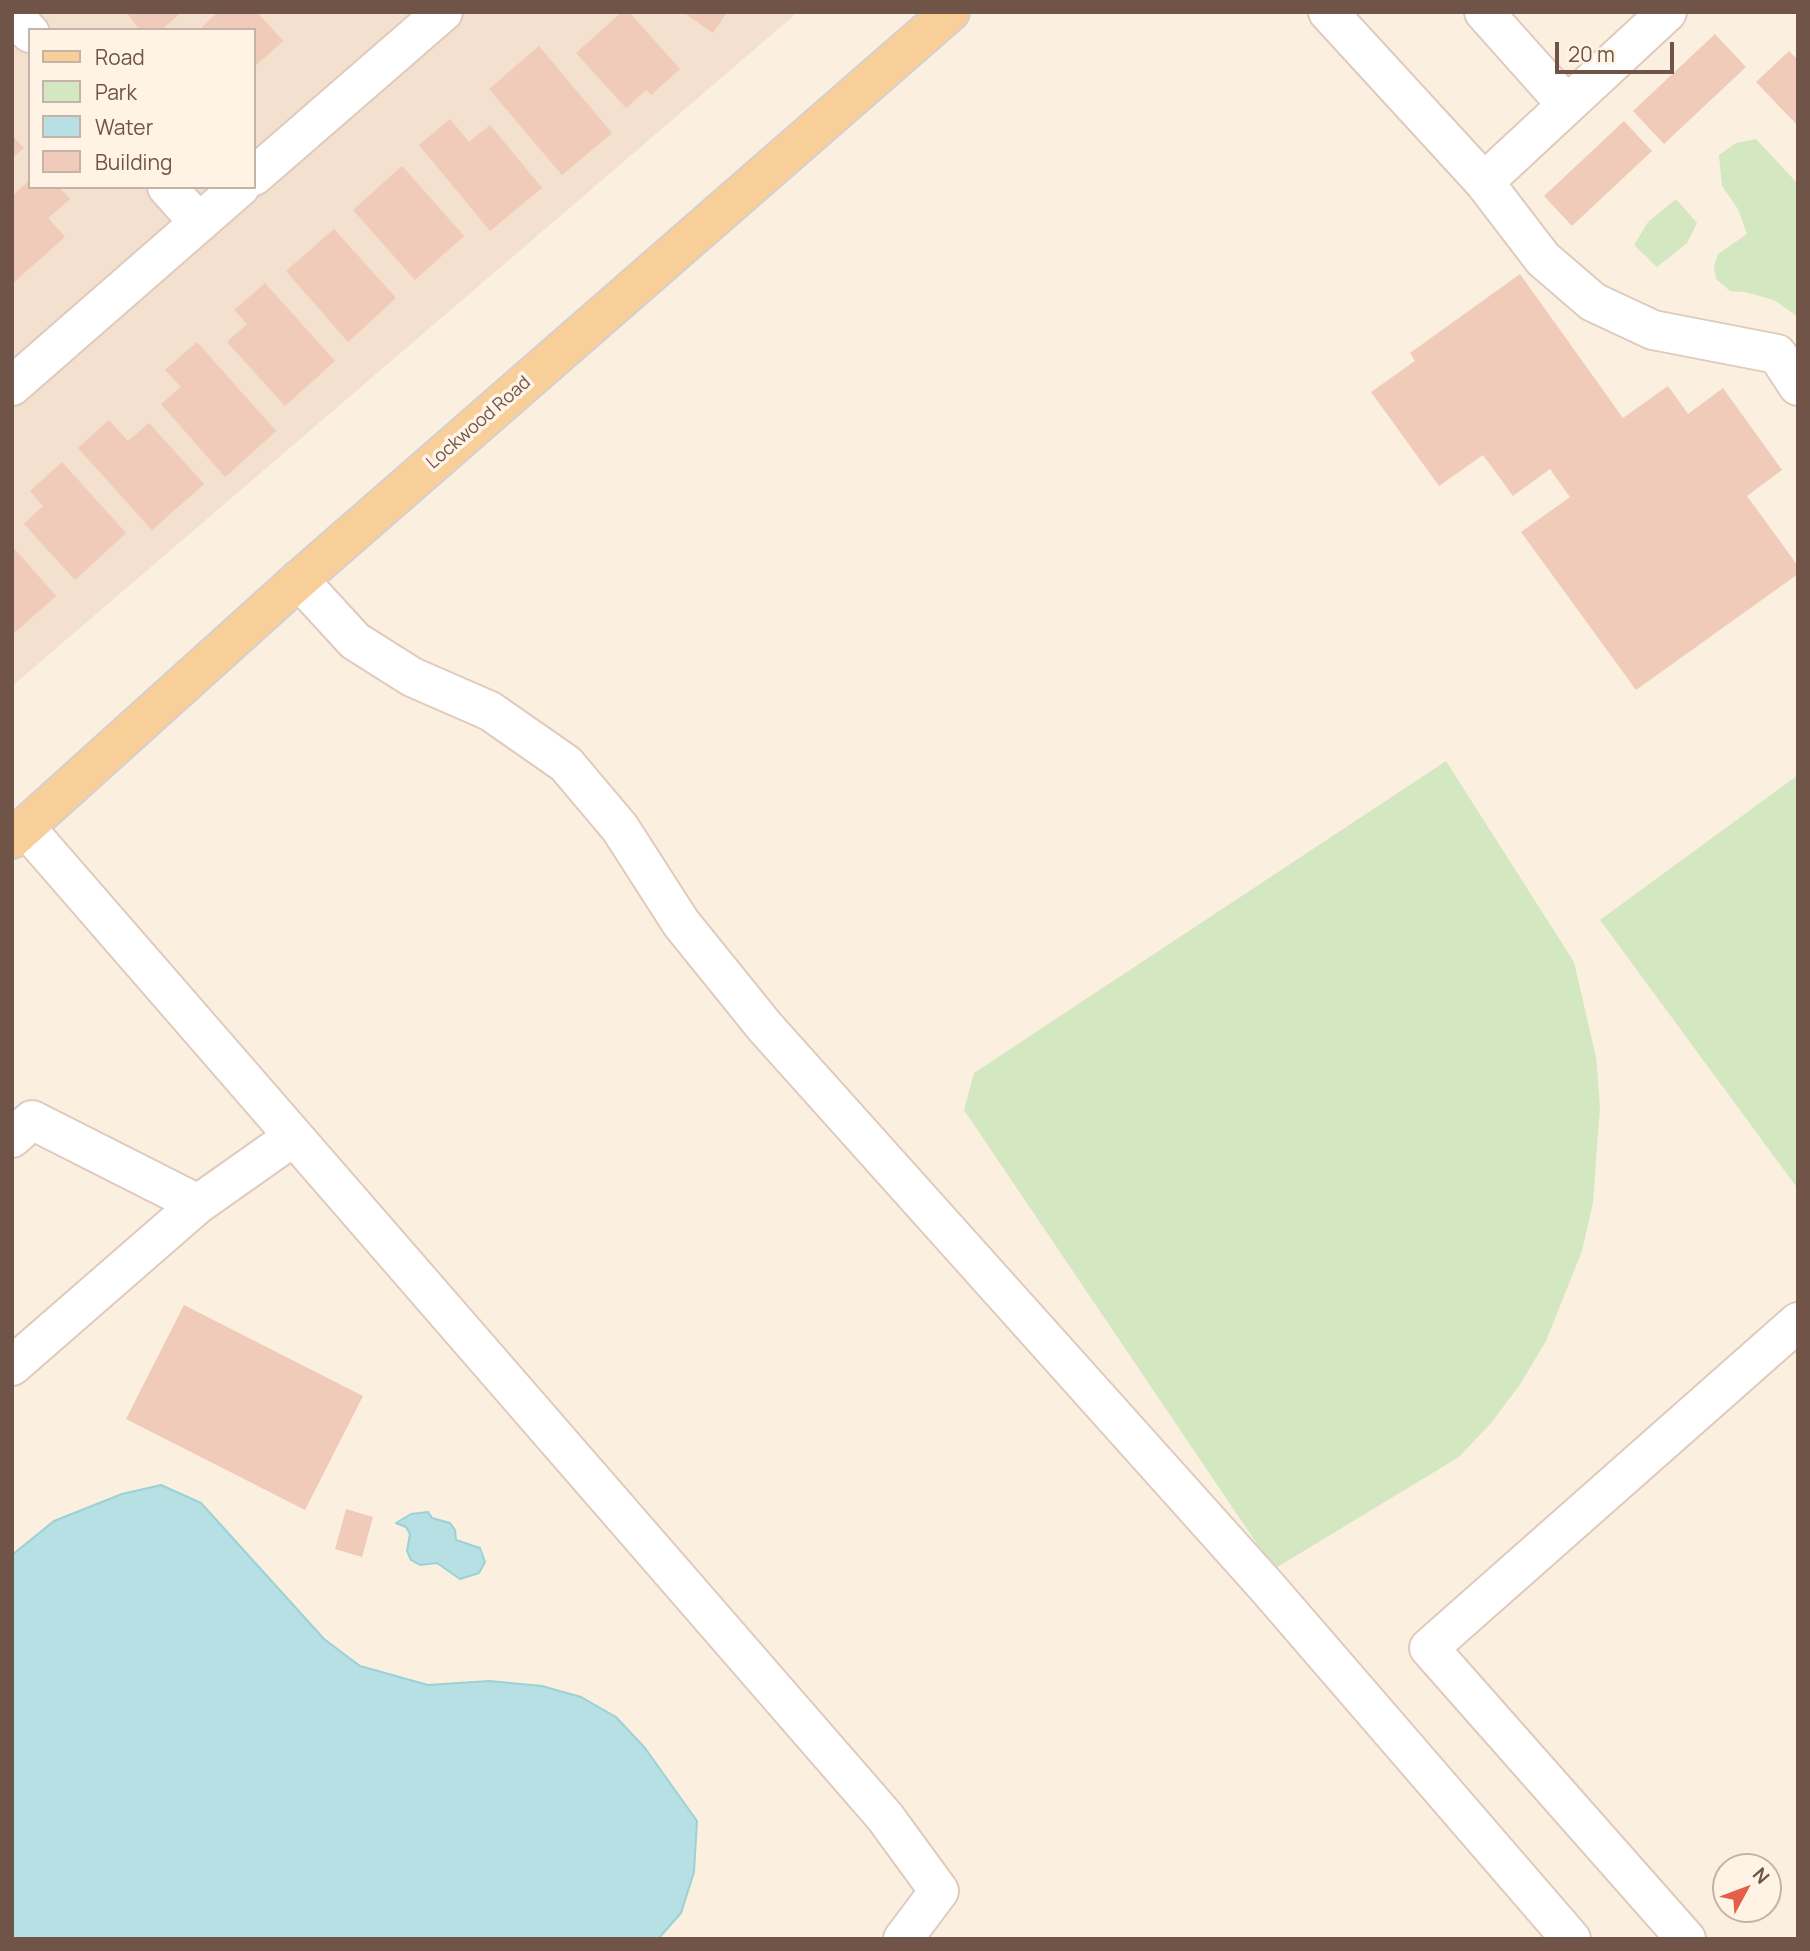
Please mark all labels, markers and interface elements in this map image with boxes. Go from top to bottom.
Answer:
legend [28,28,256,189]
scale bar [1558,28,1677,72]
text: 20 m [1568,40,1615,68]
text: Road [95,43,145,71]
text: Park [95,78,137,106]
text: Water [95,113,153,141]
text: Building [95,148,172,176]
street label: Lockwood Road [423,372,535,474]
north arrow [1712,1853,1782,1923]
text: N [1747,1862,1776,1889]

